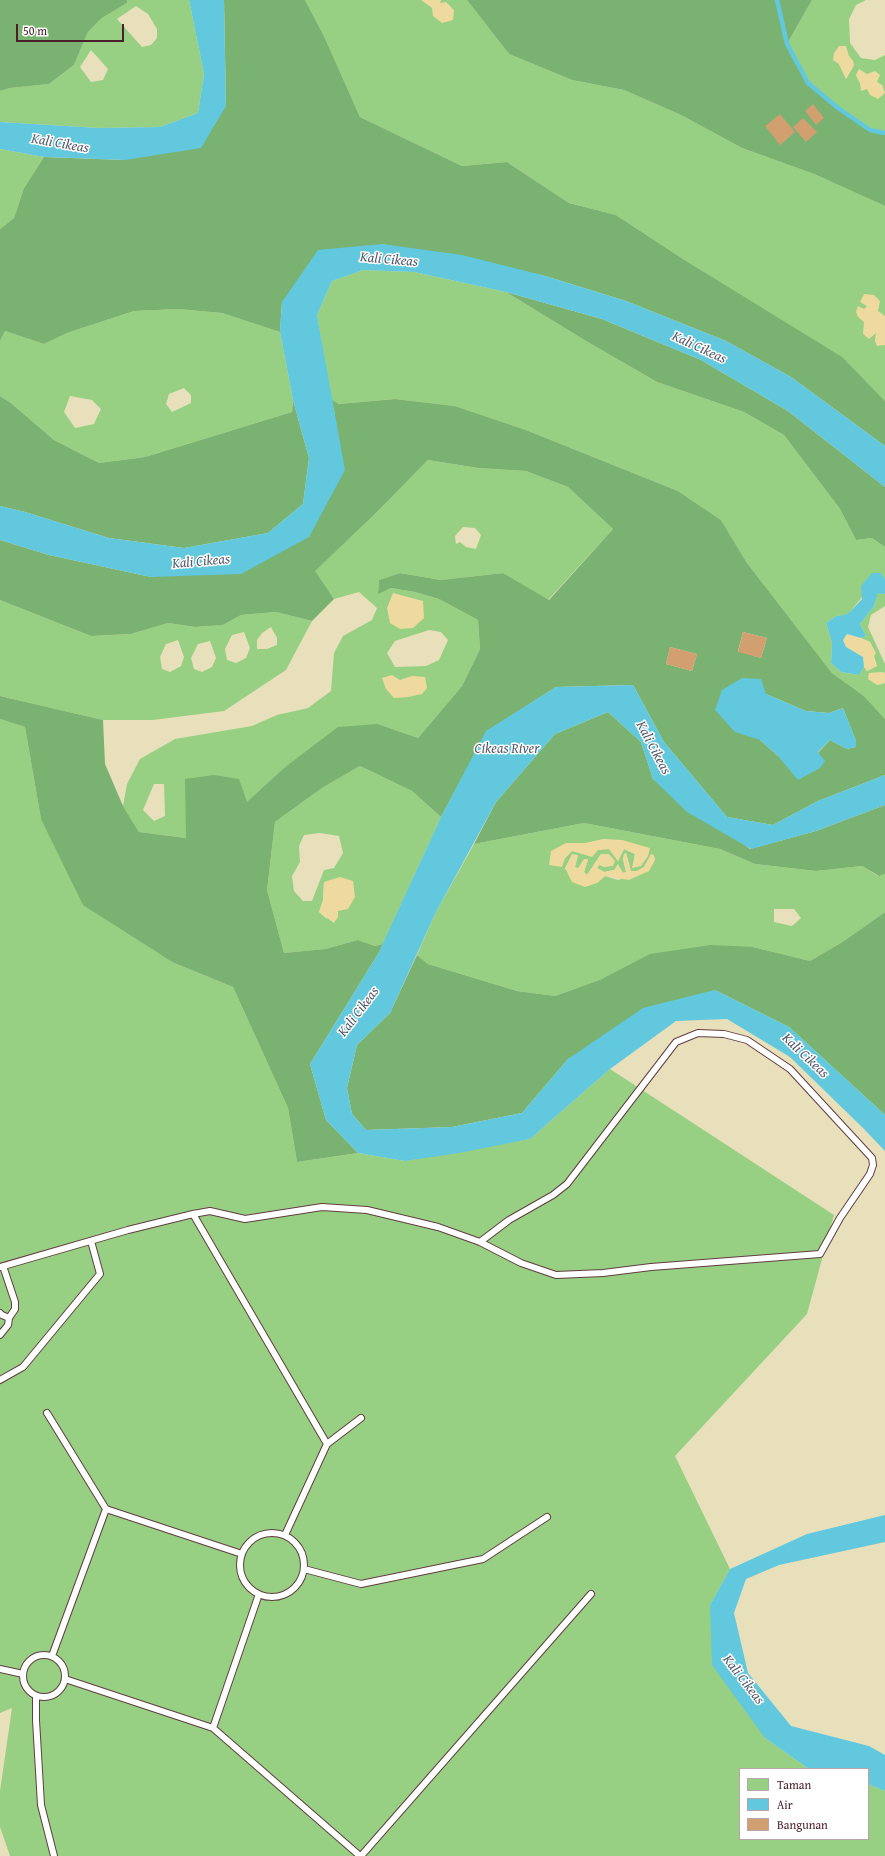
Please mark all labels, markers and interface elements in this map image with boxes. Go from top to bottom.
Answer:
scale bar [18,16,126,42]
text: 50 m [23,22,47,39]
water label: Kali Cikeas [30,131,90,157]
water label: Kali Cikeas [359,249,419,271]
water label: Kali Cikeas [669,328,729,368]
water label: Kali Cikeas [171,551,231,573]
water label: Kali Cikeas [632,718,674,778]
water label: Cikeas River [475,741,539,757]
water label: Kali Cikeas [335,984,383,1040]
water label: Kali Cikeas [778,1030,832,1082]
water label: Kali Cikeas [719,1652,767,1708]
legend [739,1768,869,1840]
text: Taman [777,1776,811,1793]
text: Air [777,1796,793,1813]
text: Bangunan [777,1816,828,1833]

